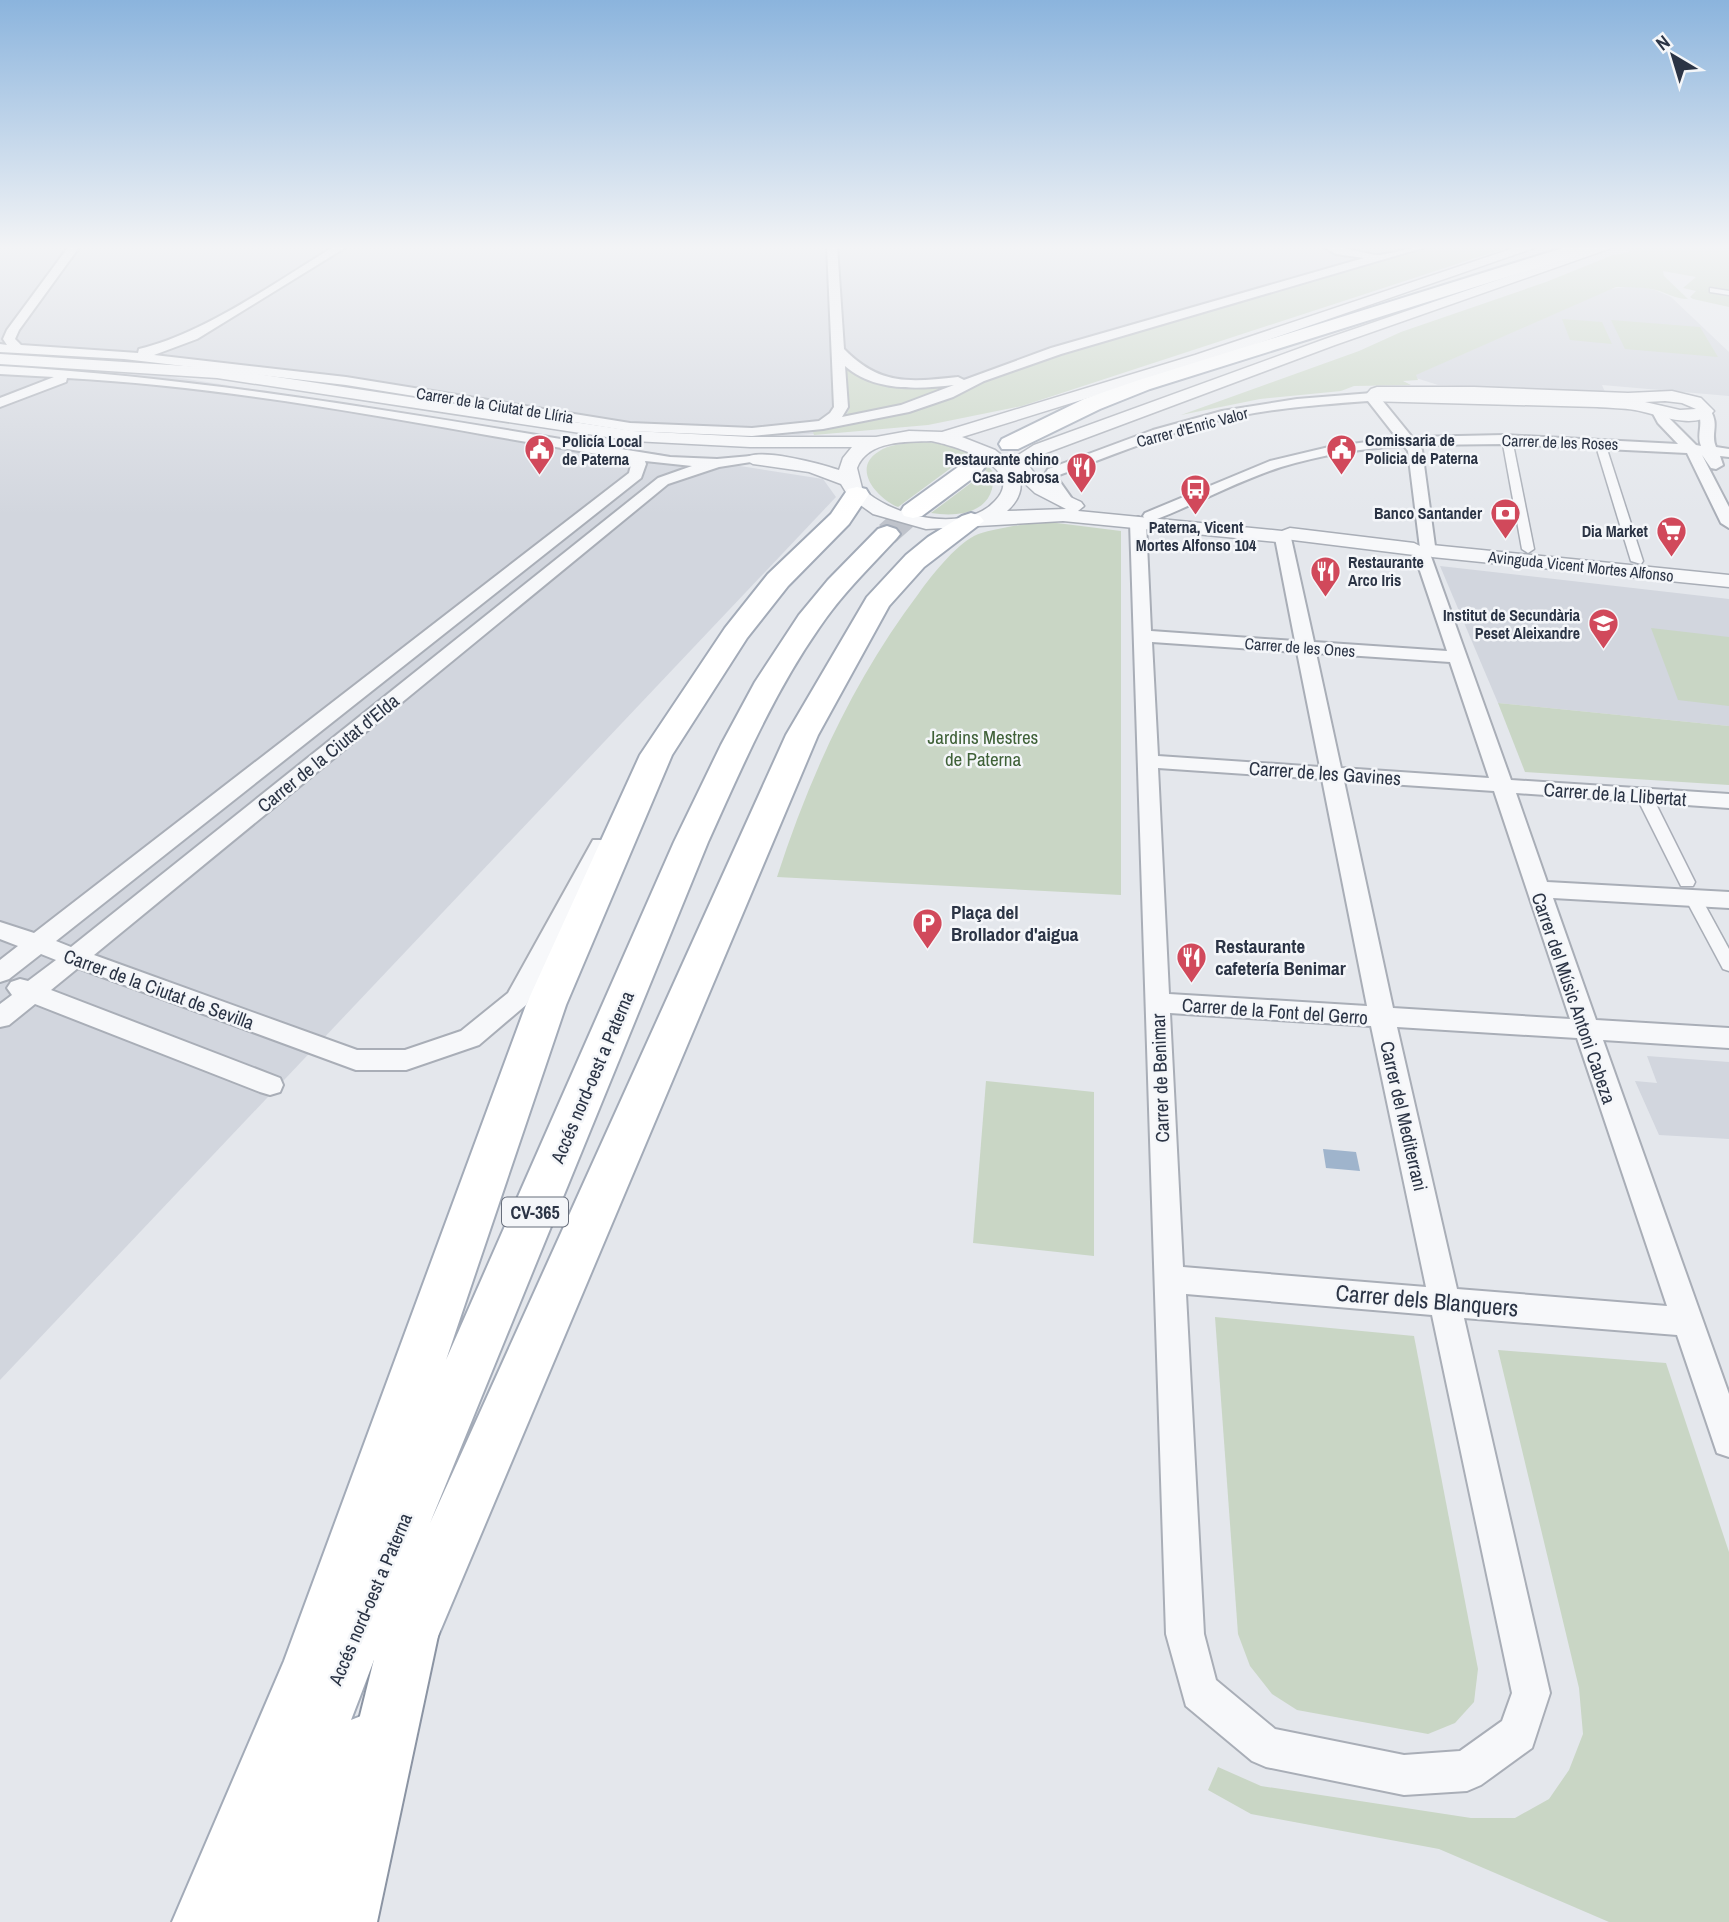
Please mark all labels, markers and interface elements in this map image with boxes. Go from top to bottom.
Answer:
north arrow [1638,21,1708,91]
text: N [1650,29,1675,56]
street label: Carrer de la Ciutat de Llíria [415,382,576,428]
street label: Carrer d'Enric Valor [1134,401,1251,452]
place label: Comissaria de Policia de Paterna [1365,429,1479,469]
street label: Carrer de les Roses [1501,429,1619,455]
place label: Policía Local de Paterna [562,430,642,470]
public building icon: Comissaria de Policia de Paterna [1325,432,1359,476]
public building icon: Policía Local de Paterna [522,433,556,477]
place label: Restaurante chino Casa Sabrosa [945,448,1060,488]
restaurant icon: Restaurante chino Casa Sabrosa [1065,451,1099,495]
bus stop icon: Paterna, Vicent Mortes Alfonso 104 [1179,473,1213,517]
bank icon: Banco Santander [1488,496,1522,540]
place label: Banco Santander [1374,502,1483,524]
supermarket icon: Dia Market [1654,514,1688,558]
place label: Paterna, Vicent Mortes Alfonso 104 [1136,516,1257,556]
place label: Dia Market [1582,520,1649,542]
street label: Avinguda Vicent Mortes Alfonso [1486,545,1675,587]
place label: Restaurante Arco Iris [1348,551,1424,591]
restaurant icon: Restaurante Arco Iris [1308,554,1342,598]
place label: Institut de Secundària Peset Aleixandre [1443,604,1581,644]
school or university icon: Institut de Secundària Peset Aleixandre [1586,607,1620,651]
street label: Carrer de les Ones [1244,632,1356,662]
street label: Carrer de la Ciutat d'Elda [252,688,405,818]
park label: Jardins Mestres de Paterna [928,724,1039,772]
street label: Carrer de les Gavines [1248,755,1402,791]
street label: Carrer de la Llibertat [1543,776,1688,812]
street label: Carrer del Músic Antoni Cabeza [1526,889,1622,1107]
place label: Plaça del Brollador d'aigua [951,899,1079,947]
parking icon: Plaça del Brollador d'aigua [911,906,945,950]
place label: Restaurante cafetería Benimar [1215,933,1346,981]
restaurant icon: Restaurante cafetería Benimar [1175,940,1209,984]
street label: Carrer de la Ciutat de Sevilla [60,942,258,1036]
street label: Accés nord-oest a Paterna [544,987,640,1168]
street label: Carrer de la Font del Gerro [1181,992,1369,1030]
street label: Carrer de Benimar [1145,1012,1175,1143]
street label: Carrer del Mediterrani [1374,1038,1434,1194]
road number: CV-365 [502,1198,568,1226]
street label: Carrer dels Blanquers [1334,1277,1520,1323]
street label: Accés nord-oest a Paterna [322,1509,418,1690]

